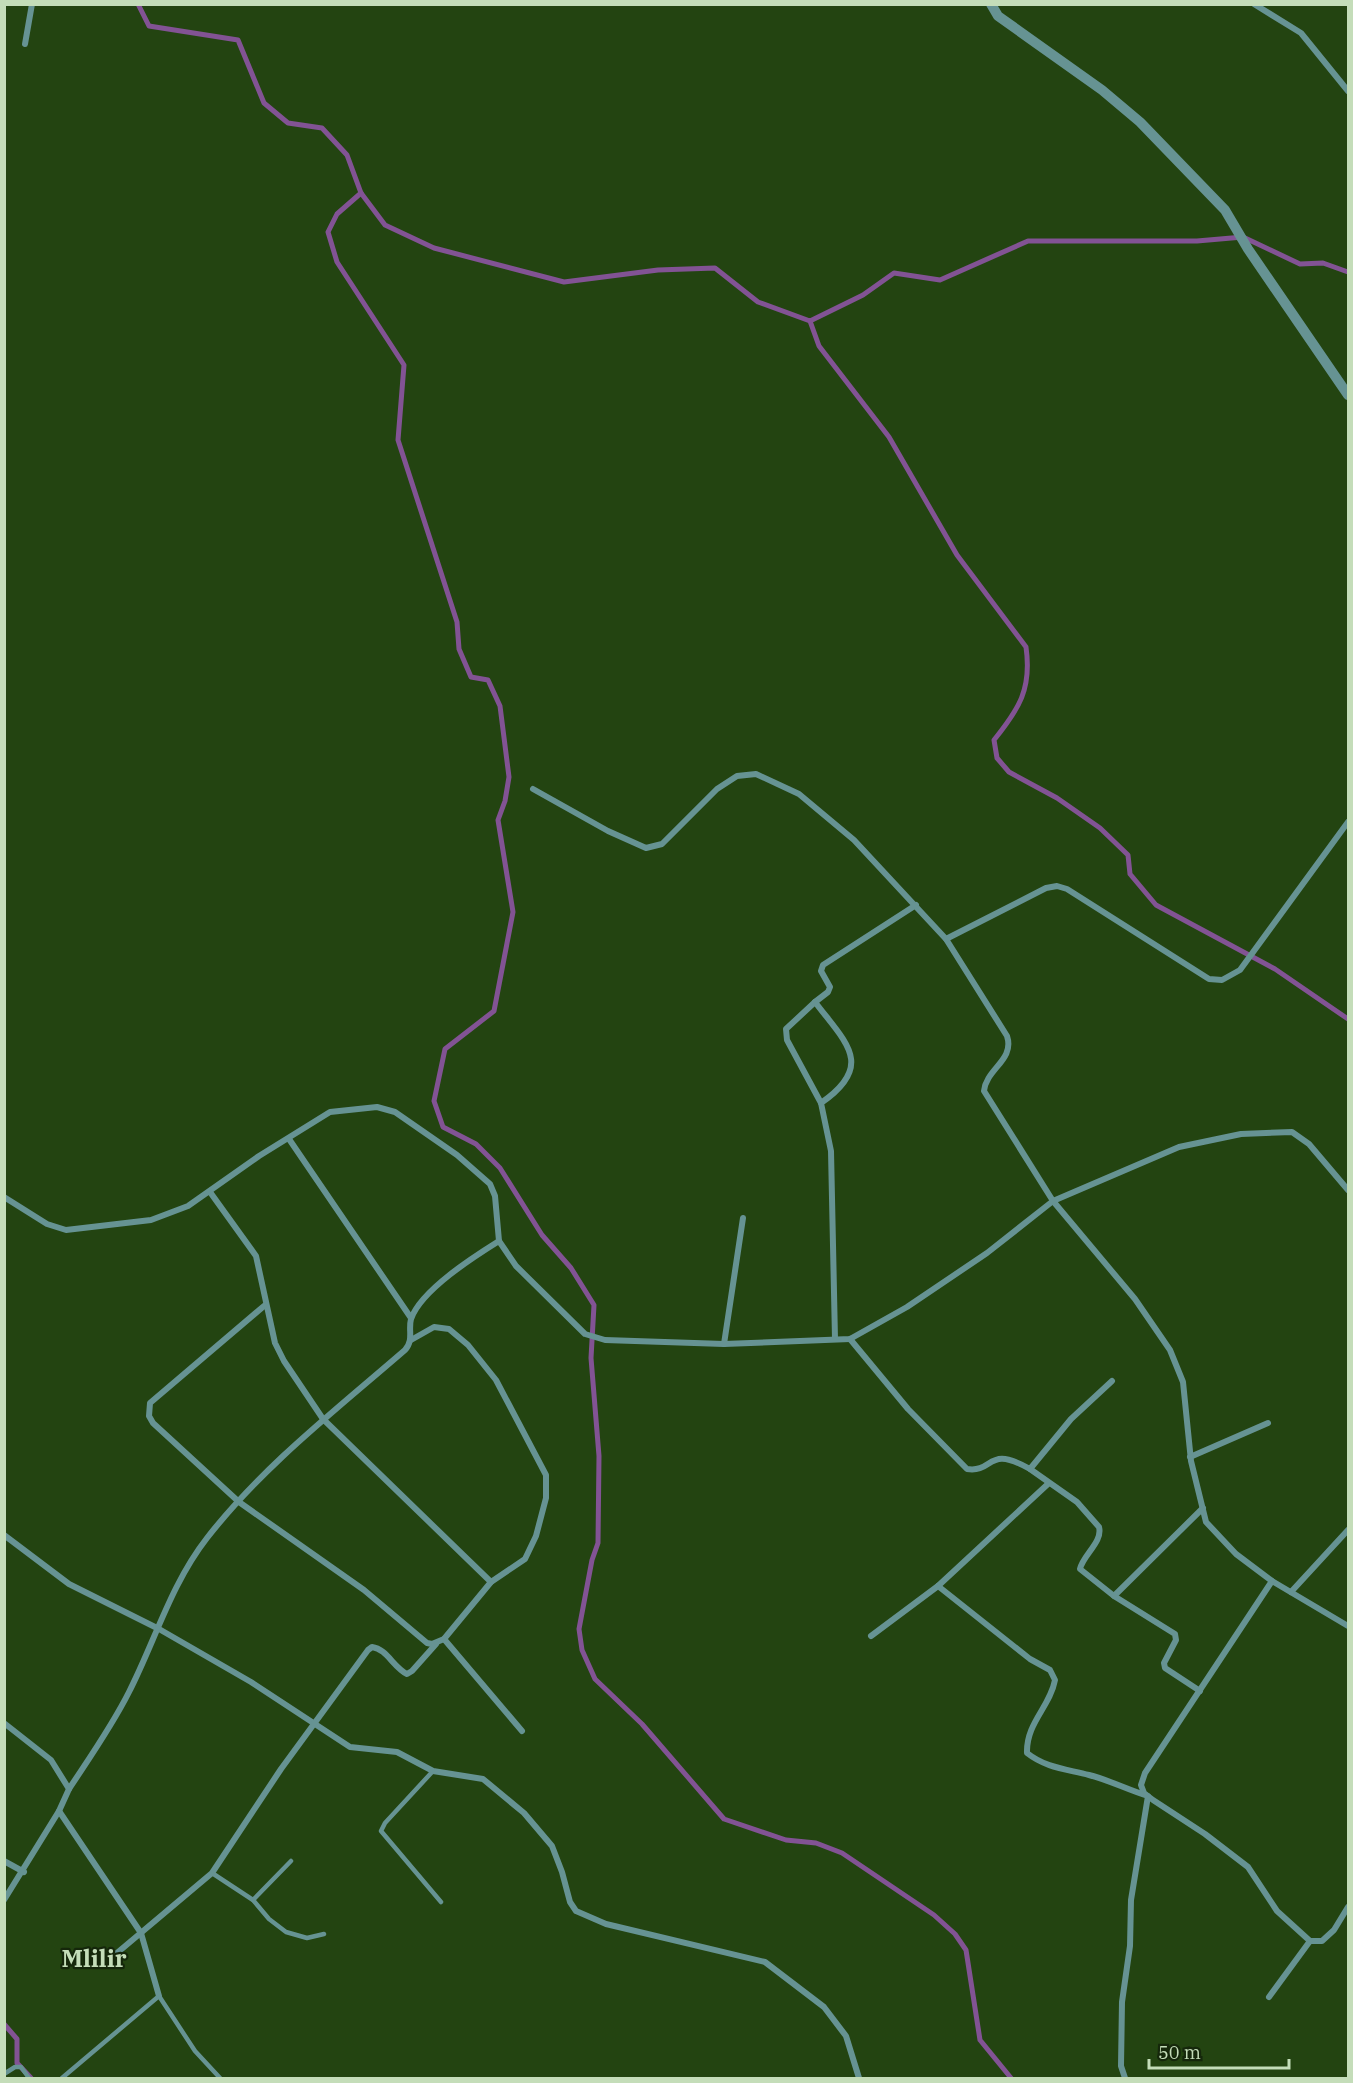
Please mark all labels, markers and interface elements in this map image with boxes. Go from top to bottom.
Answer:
district label: Mlilir [61,1942,127,1974]
scale bar [1149,2032,1288,2070]
text: 50 m [1158,2041,1201,2064]

